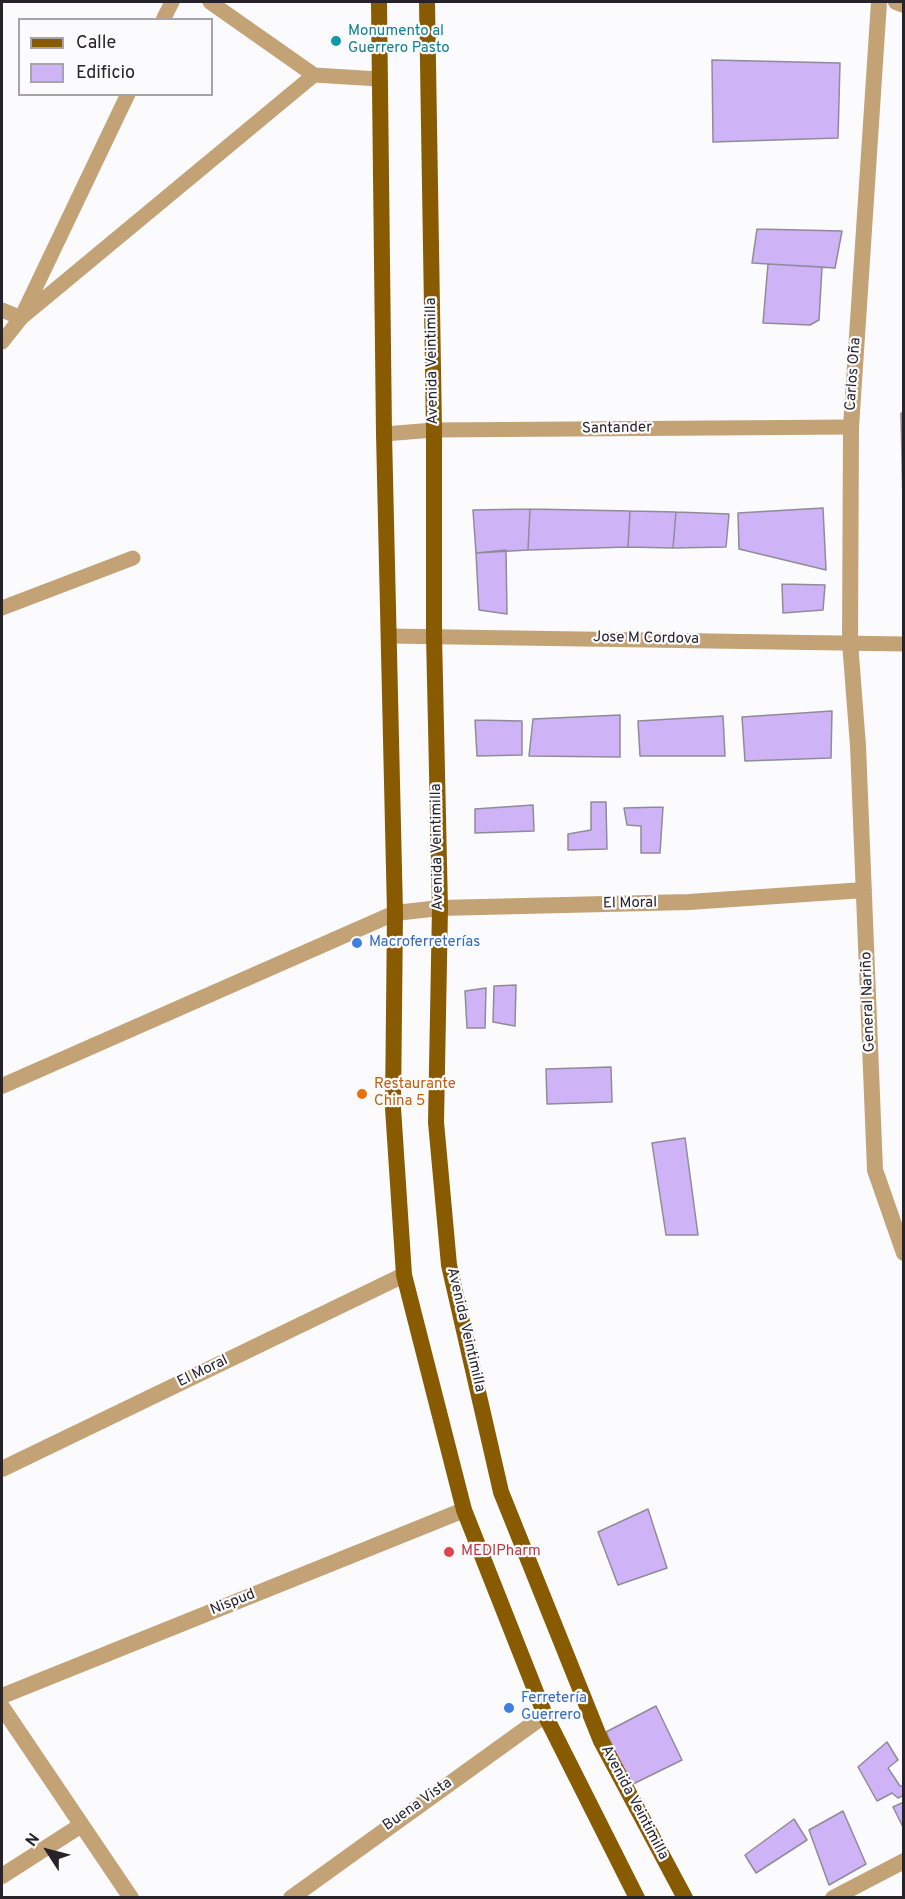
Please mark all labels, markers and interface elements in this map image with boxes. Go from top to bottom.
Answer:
legend [18,18,213,96]
place label: Monumento al Guerrero Pasto [348,23,450,58]
text: Calle [76,32,116,55]
marker: Monumento al Guerrero Pasto [329,34,343,48]
text: Edificio [76,62,135,85]
street label: Avenida Veintimilla [423,297,443,425]
street label: Carlos Oña [842,337,866,411]
street label: Santander [582,419,652,439]
street label: Jose M Cordova [593,629,699,649]
street label: Avenida Veintimilla [428,783,448,911]
street label: El Moral [603,895,657,913]
place label: Macroferreterías [369,934,480,952]
marker: Macroferreterías [350,936,364,950]
street label: General Nariño [858,951,880,1053]
place label: Restaurante China 5 [374,1076,456,1111]
marker: Restaurante China 5 [355,1087,369,1101]
street label: Avenida Veintimilla [442,1266,488,1394]
street label: El Moral [175,1352,231,1392]
place label: MEDIPharm [461,1543,541,1561]
marker: MEDIPharm [442,1545,456,1559]
street label: Nispud [208,1586,258,1620]
place label: Ferretería Guerrero [521,1690,587,1725]
marker: Ferretería Guerrero [502,1701,516,1715]
street label: Avenida Veintimilla [596,1743,672,1863]
street label: Buena Vista [380,1775,456,1835]
north arrow [18,1821,78,1881]
text: N [22,1830,45,1851]

